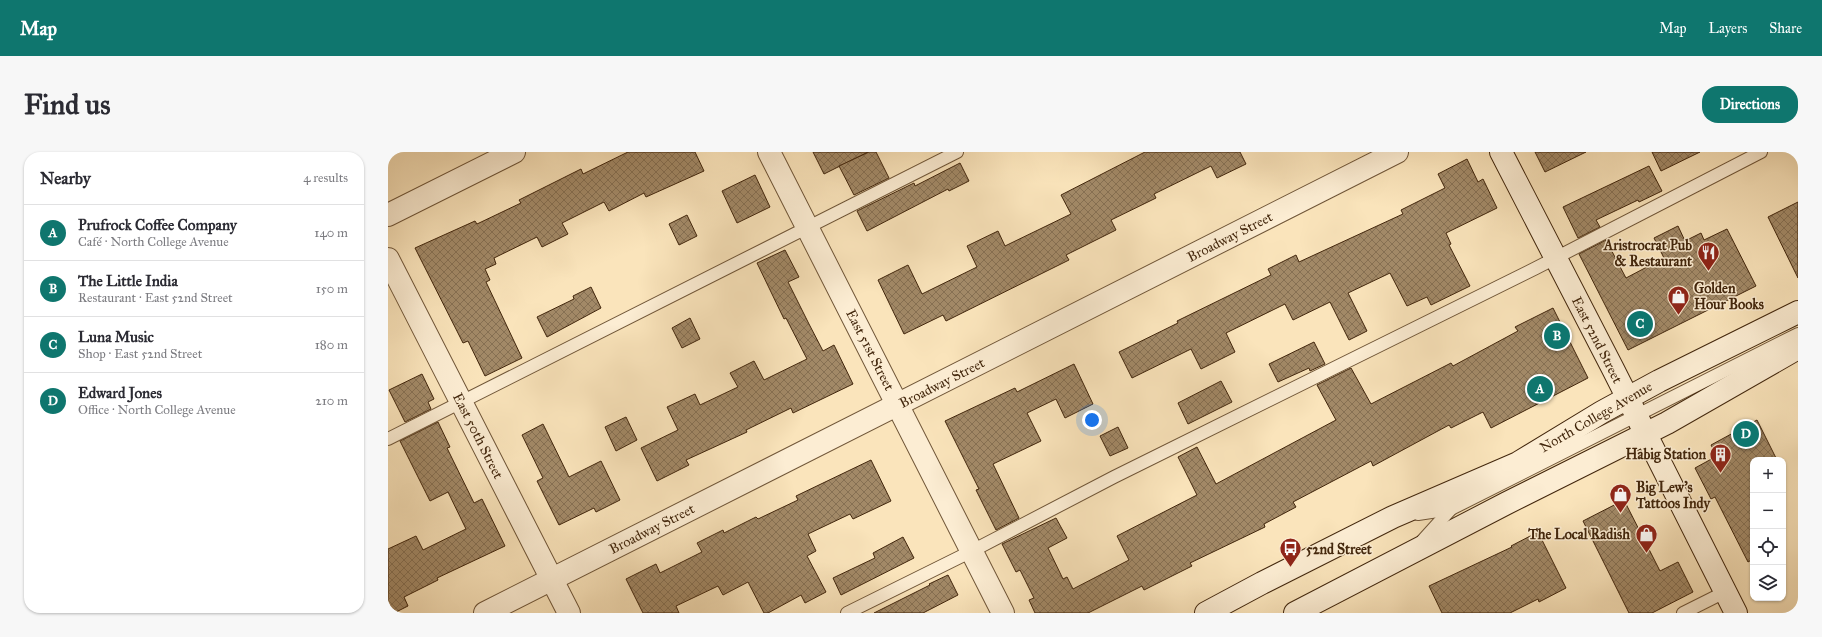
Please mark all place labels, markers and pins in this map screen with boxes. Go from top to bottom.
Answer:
place label: Aristrocrat Pub & Restaurant [1603,237,1692,270]
restaurant icon: Aristrocrat Pub & Restaurant [1695,240,1721,273]
place label: Golden Hour Books [1694,280,1764,313]
shop icon: Golden Hour Books [1666,283,1692,316]
pin: C [1627,309,1653,339]
pin: B [1544,321,1570,351]
pin: A [1527,374,1553,404]
pin: D [1733,419,1759,449]
building icon: Habig Station [1708,441,1734,474]
place label: Habig Station [1625,446,1706,464]
place label: Big Lew's Tattoos Indy [1635,479,1712,513]
shop icon: Big Lew's Tattoos Indy [1608,482,1634,515]
shop icon: The Local Radish [1633,521,1659,554]
place label: The Local Radish [1527,526,1630,543]
bus stop icon: 52nd Street [1278,536,1304,569]
place label: 52nd Street [1306,541,1372,558]

